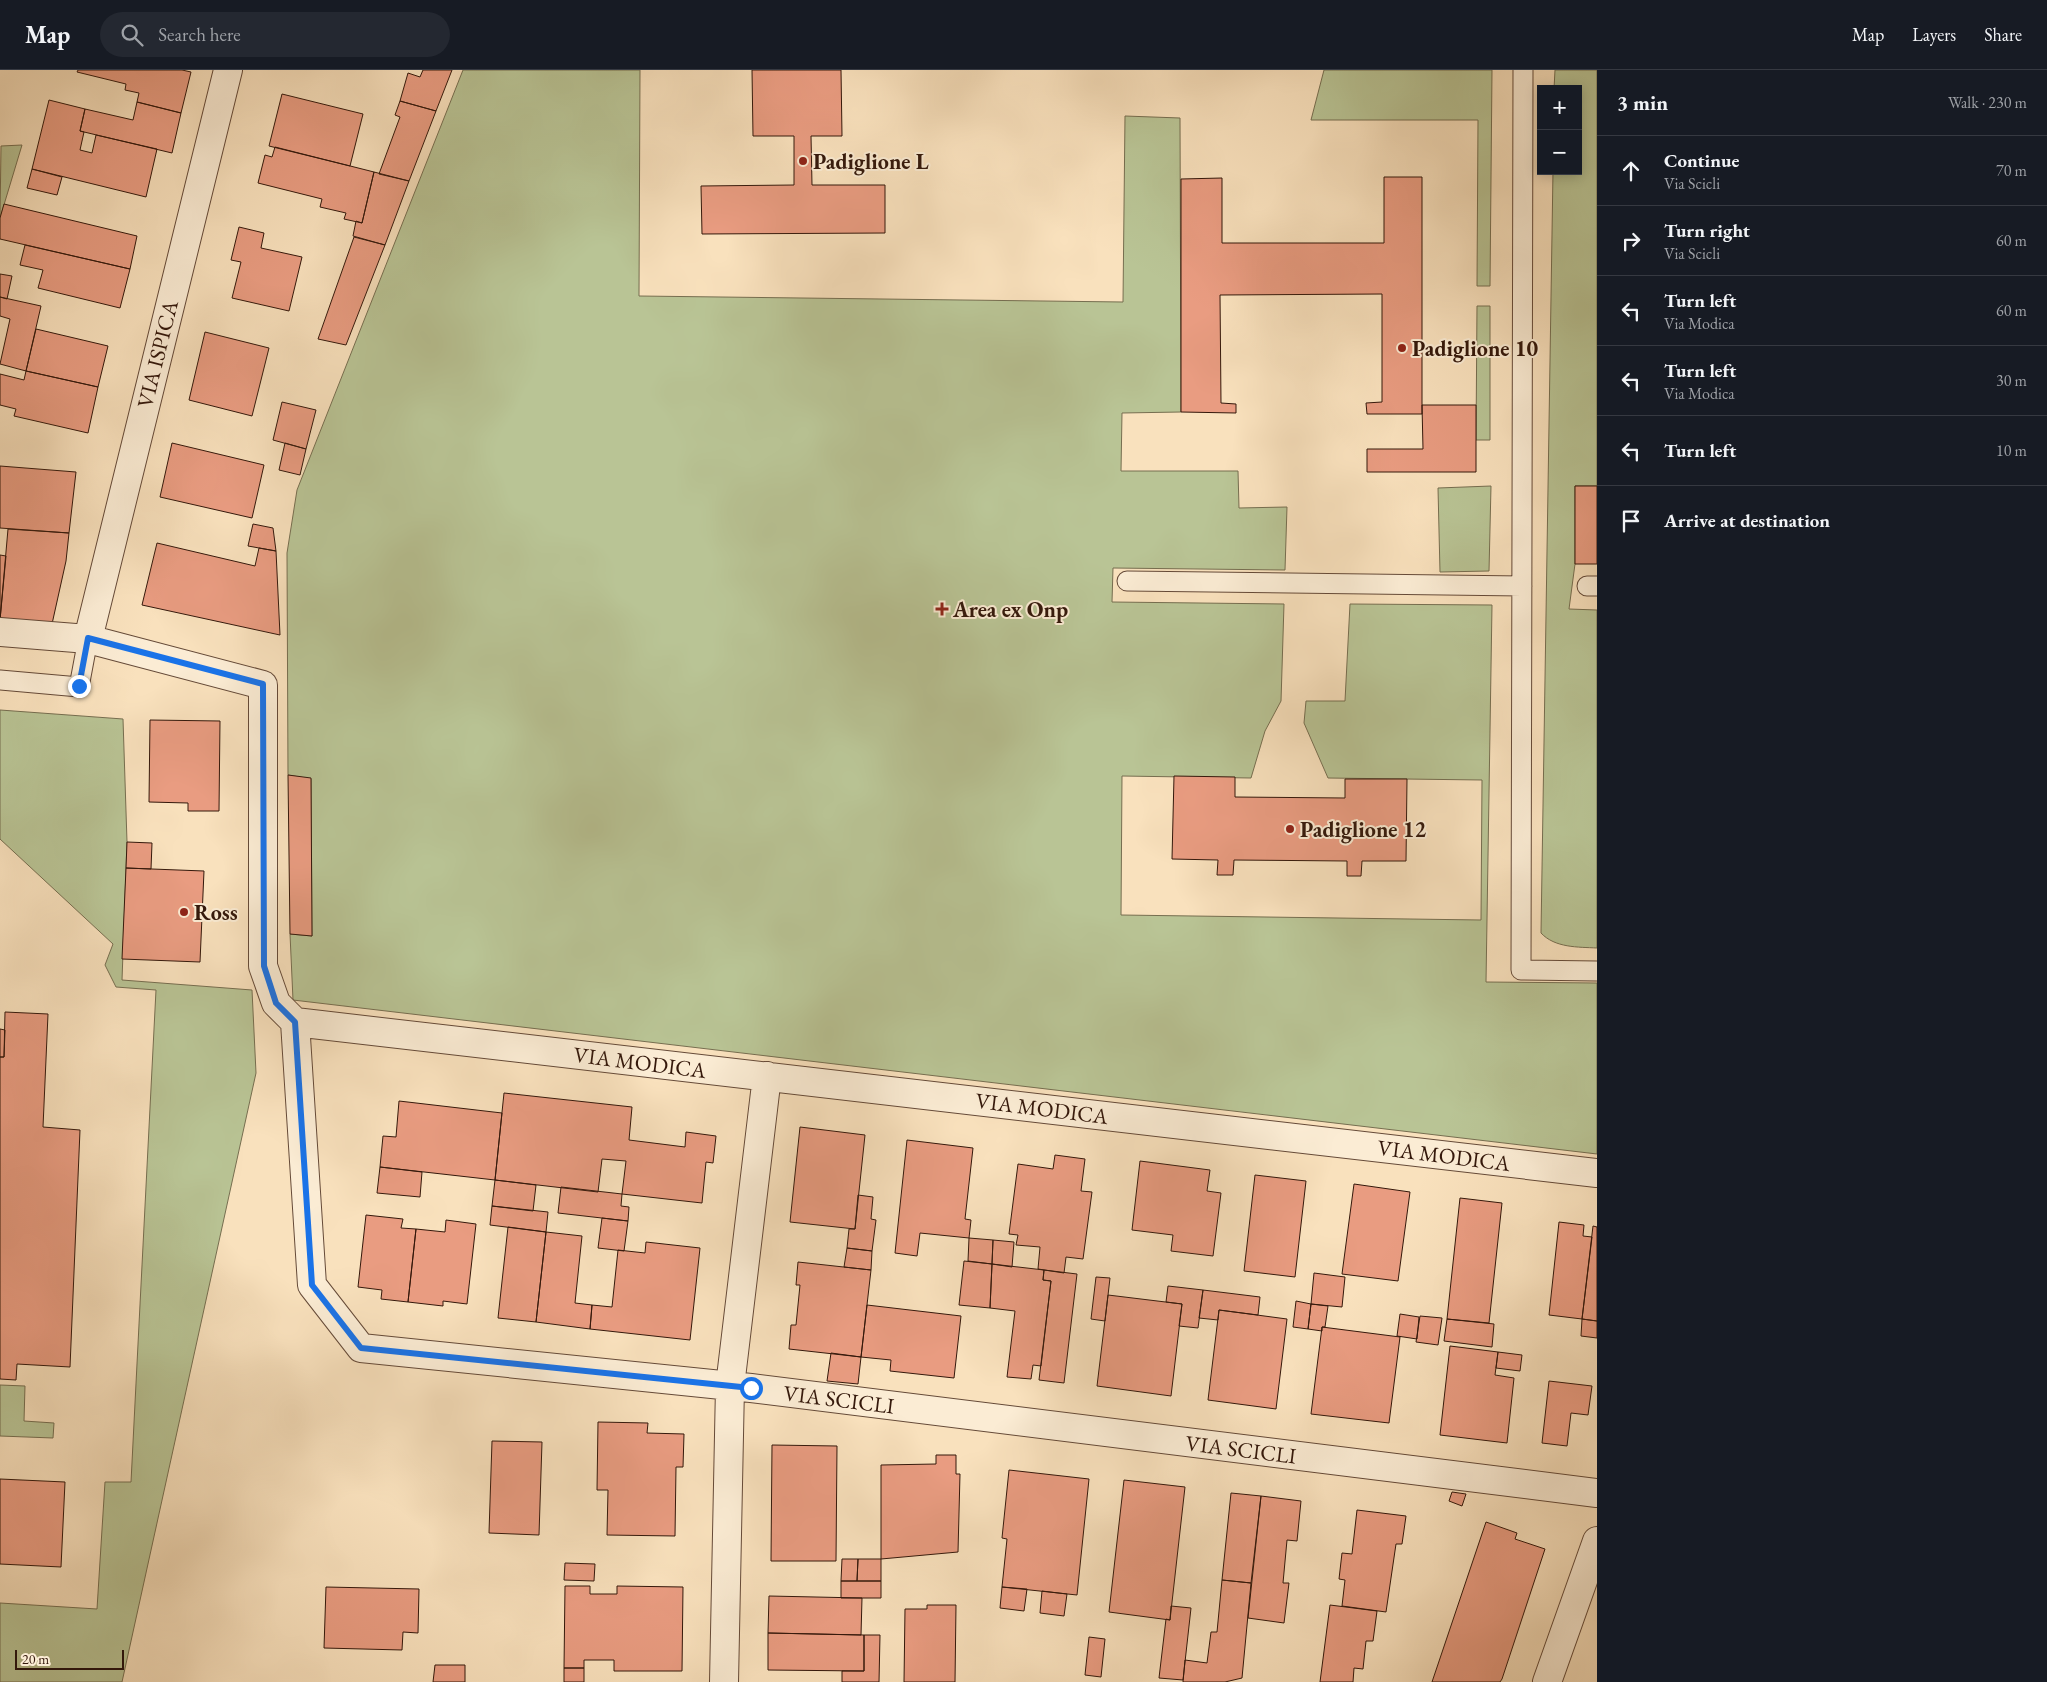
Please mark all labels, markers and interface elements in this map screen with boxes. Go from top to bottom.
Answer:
search box [100,12,450,57]
text: Map [25,19,70,50]
icon: search [118,21,146,49]
text: Search here [158,22,241,47]
text: Map [1852,23,1884,46]
text: Layers [1912,23,1956,46]
text: Share [1984,23,2022,46]
map controls [1537,85,1582,175]
button: + [1537,85,1582,130]
text: 3 min [1617,89,1668,116]
text: Walk · 230 m [1948,92,2027,113]
button: − [1537,130,1582,175]
place label: Padiglione L [813,147,929,176]
text: Continue [1664,148,1739,173]
marker: Padiglione L [797,155,809,167]
icon: ahead [1617,157,1645,185]
text: 70 m [1996,160,2027,181]
text: Via Scicli [1664,173,1720,194]
text: Turn right [1664,218,1750,243]
icon: right [1617,227,1645,255]
text: 60 m [1996,230,2027,251]
text: Via Scicli [1664,243,1720,264]
text: Turn left [1664,288,1736,313]
street label: VIA ISPICA [130,296,185,411]
icon: left [1617,297,1645,325]
text: 60 m [1996,300,2027,321]
text: Via Modica [1664,313,1735,334]
place label: Padiglione 10 [1412,334,1538,363]
marker: Padiglione 10 [1396,342,1408,354]
text: Turn left [1664,358,1736,383]
icon: left [1617,367,1645,395]
text: 30 m [1996,370,2027,391]
text: Via Modica [1664,383,1735,404]
icon: left [1617,437,1645,465]
text: Turn left [1664,438,1736,463]
text: 10 m [1996,440,2027,461]
icon: arrive [1617,507,1645,535]
text: Arrive at destination [1664,508,1830,533]
place label: Area ex Onp [952,595,1068,624]
marker: Area ex Onp [935,602,949,616]
route end [68,675,91,698]
place label: Padiglione 12 [1300,815,1426,844]
marker: Padiglione 12 [1284,823,1296,835]
place label: Ross [194,898,238,927]
marker: Ross [178,906,190,918]
street label: VIA MODICA [572,1040,709,1085]
street label: VIA MODICA [974,1086,1111,1131]
street label: VIA MODICA [1376,1133,1513,1178]
route start [740,1377,763,1400]
street label: VIA SCICLI [782,1378,896,1421]
street label: VIA SCICLI [1184,1428,1298,1471]
scale bar [15,1647,124,1670]
text: 20 m [22,1650,49,1668]

